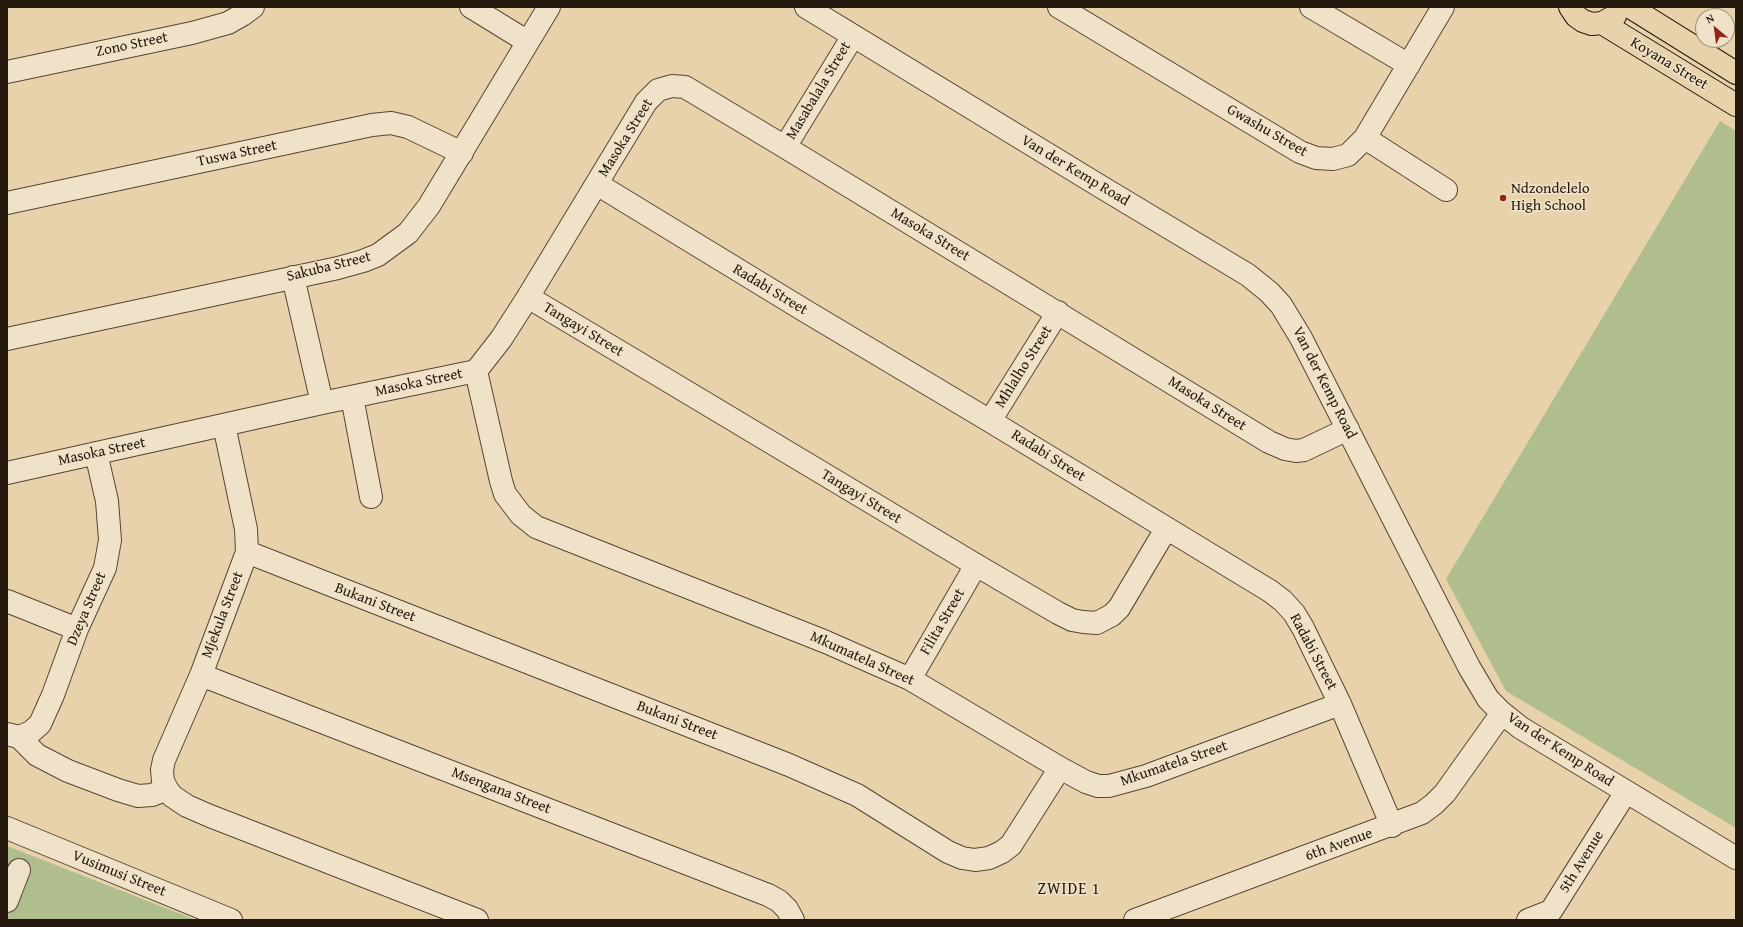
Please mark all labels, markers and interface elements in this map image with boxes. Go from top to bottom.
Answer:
north arrow [1695,8,1735,48]
text: N [1703,10,1717,27]
street label: Zono Street [94,29,170,61]
street label: Koyana Street [1627,34,1711,94]
street label: Masabalala Street [783,39,855,143]
street label: Masoka Street [595,96,657,180]
street label: Gwashu Street [1223,101,1311,161]
street label: Van der Kemp Road [1018,132,1132,210]
street label: Tuswa Street [195,137,279,171]
place label: Ndzondelelo High School [1511,180,1590,215]
marker: Ndzondelelo High School [1498,193,1508,203]
street label: Masoka Street [887,204,973,266]
street label: Sakuba Street [285,248,373,286]
street label: Radabi Street [729,261,811,319]
street label: Tangayi Street [539,299,627,361]
street label: Mhlalho Street [992,323,1056,411]
street label: Van der Kemp Road [1288,324,1360,442]
street label: Masoka Street [374,365,464,401]
street label: Masoka Street [1165,373,1249,435]
street label: Radabi Street [1008,426,1088,486]
street label: Masoka Street [57,434,147,470]
street label: Tangayi Street [817,466,905,528]
street label: Dzeya Street [63,569,111,649]
street label: Mjekula Street [198,569,248,661]
street label: Bukani Street [332,579,418,627]
street label: Filita Street [917,586,969,658]
street label: Radabi Street [1285,611,1341,693]
street label: Mkumatela Street [807,628,917,690]
street label: Bukani Street [634,697,720,745]
street label: Van der Kemp Road [1503,709,1617,791]
street label: Mkumatela Street [1118,737,1230,791]
street label: Msengana Street [449,764,553,818]
street label: 6th Avenue [1303,825,1375,865]
street label: 5th Avenue [1556,827,1608,897]
street label: Vusimusi Street [69,847,169,901]
district label: ZWIDE 1 [1037,880,1101,900]

